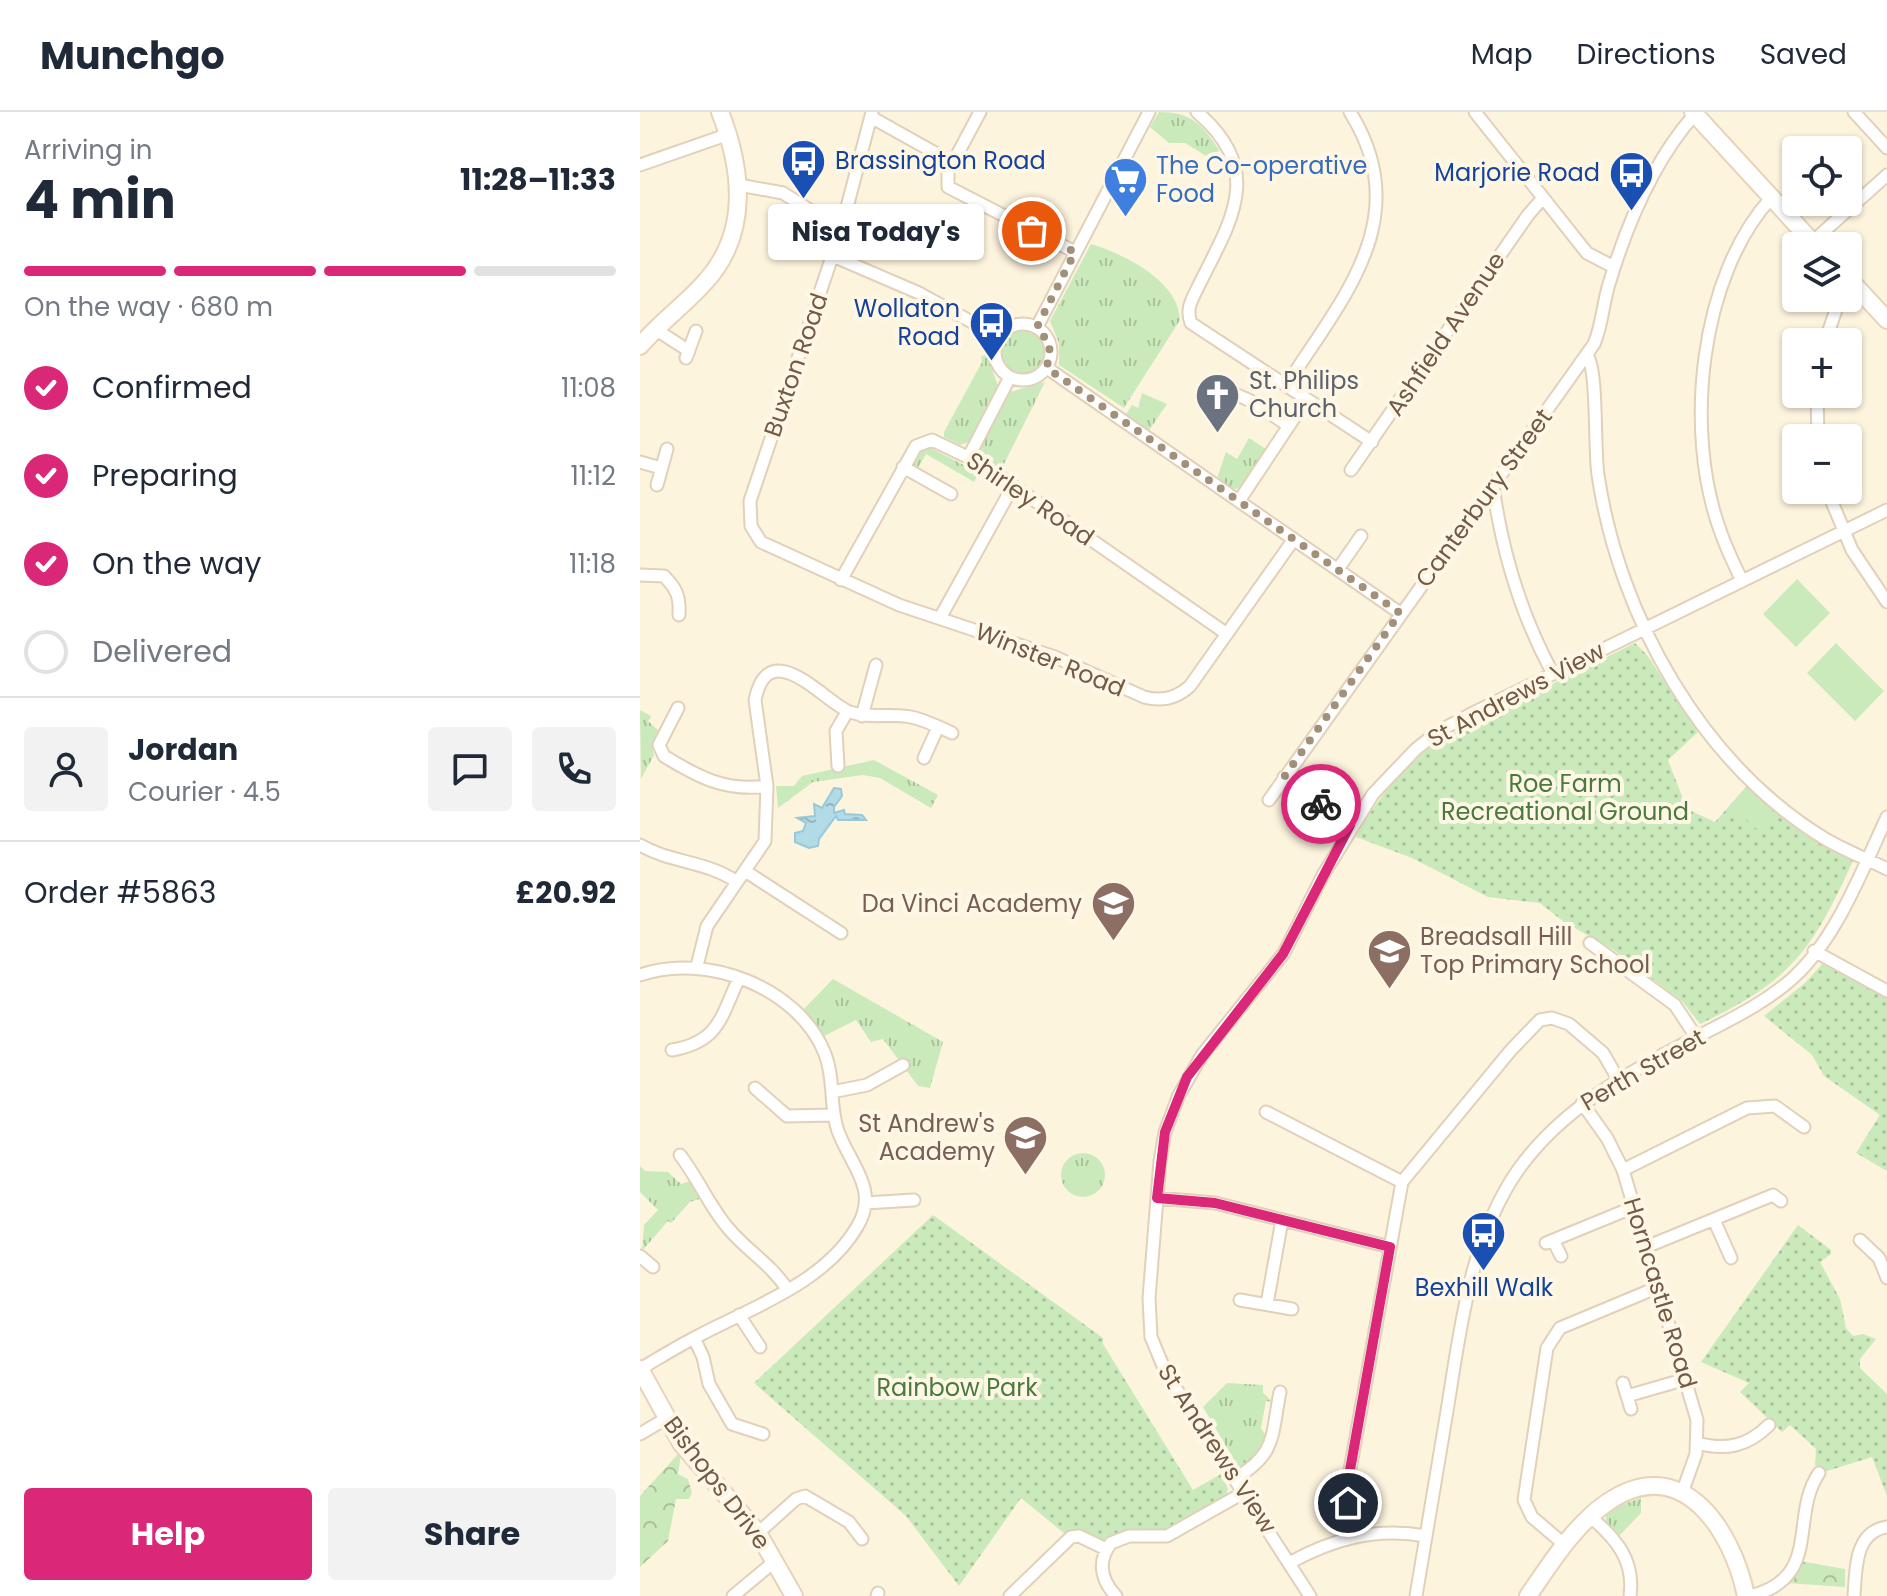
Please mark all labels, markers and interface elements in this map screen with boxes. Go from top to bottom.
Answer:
text: Munchgo [40,29,225,82]
text: Map [1471,35,1533,74]
text: Directions [1577,35,1716,74]
text: Saved [1760,35,1847,74]
text: Arriving in [24,132,153,168]
map controls [1782,136,1862,504]
button: locate [1782,136,1862,216]
bus stop icon: Brassington Road [780,137,828,200]
place label: Brassington Road [835,144,1046,177]
place label: The Co-operative Food [1156,149,1367,210]
bus stop icon: Marjorie Road [1607,149,1655,212]
supermarket icon: The Co-operative Food [1101,156,1149,219]
place label: Marjorie Road [1434,156,1600,189]
text: 11:28–11:33 [460,158,616,201]
text: 4 min [24,163,176,236]
pin [998,197,1066,265]
callout: Nisa Today's [768,203,984,259]
icon: bag [1010,209,1054,253]
text: Nisa Today's [792,214,960,250]
button: layers [1782,232,1862,312]
street label: Ashfield Avenue [1378,245,1513,422]
text: On the way · 680 m [24,289,273,325]
street label: Buxton Road [756,289,836,441]
place label: Wollaton Road [854,292,960,353]
bus stop icon: Wollaton Road [967,299,1015,362]
button: + [1782,328,1862,408]
place label: St. Philips Church [1249,364,1359,425]
icon: check [24,366,68,410]
text: Confirmed [92,366,252,409]
text: 11:08 [561,370,616,406]
church icon: St. Philips Church [1194,371,1242,434]
street label: Canterbury Street [1408,402,1560,594]
button: − [1782,424,1862,504]
street label: Shirley Road [960,444,1101,553]
icon: check [24,454,68,498]
text: Preparing [92,454,238,497]
text: 11:12 [571,458,616,494]
icon: check [24,542,68,586]
text: On the way [92,542,261,585]
text: 11:18 [569,546,616,582]
street label: Winster Road [970,615,1130,705]
text: Delivered [92,630,232,673]
street label: St Andrews View [1421,634,1610,755]
button: person [24,727,108,811]
button: chat [428,727,512,811]
button: phone [532,727,616,811]
text: Jordan [128,728,238,771]
courier [1281,764,1361,844]
park label: Roe Farm Recreational Ground [1441,767,1689,828]
text: Courier · 4.5 [128,774,281,810]
icon: bike [1299,782,1343,826]
text: Order #5863 [24,871,217,914]
text: £20.92 [515,871,616,914]
school or university icon: Da Vinci Academy [1089,880,1137,943]
place label: Da Vinci Academy [862,887,1082,920]
place label: Breadsall Hill Top Primary School [1420,920,1650,981]
school or university icon: Breadsall Hill Top Primary School [1365,927,1413,990]
street label: Perth Street [1575,1021,1711,1118]
place label: St Andrew's Academy [858,1107,995,1168]
school or university icon: St Andrew's Academy [1002,1114,1050,1177]
street label: Horncastle Road [1616,1193,1705,1392]
bus stop icon: Bexhill Walk [1460,1210,1508,1273]
place label: Bexhill Walk [1415,1271,1554,1304]
street label: St Andrews View [1150,1357,1285,1540]
park label: Rainbow Park [876,1371,1038,1404]
street label: Bishops Drive [656,1409,778,1556]
pin [1314,1469,1382,1537]
icon: home [1326,1481,1370,1525]
button: Help [24,1488,312,1580]
button: Share [328,1488,616,1580]

